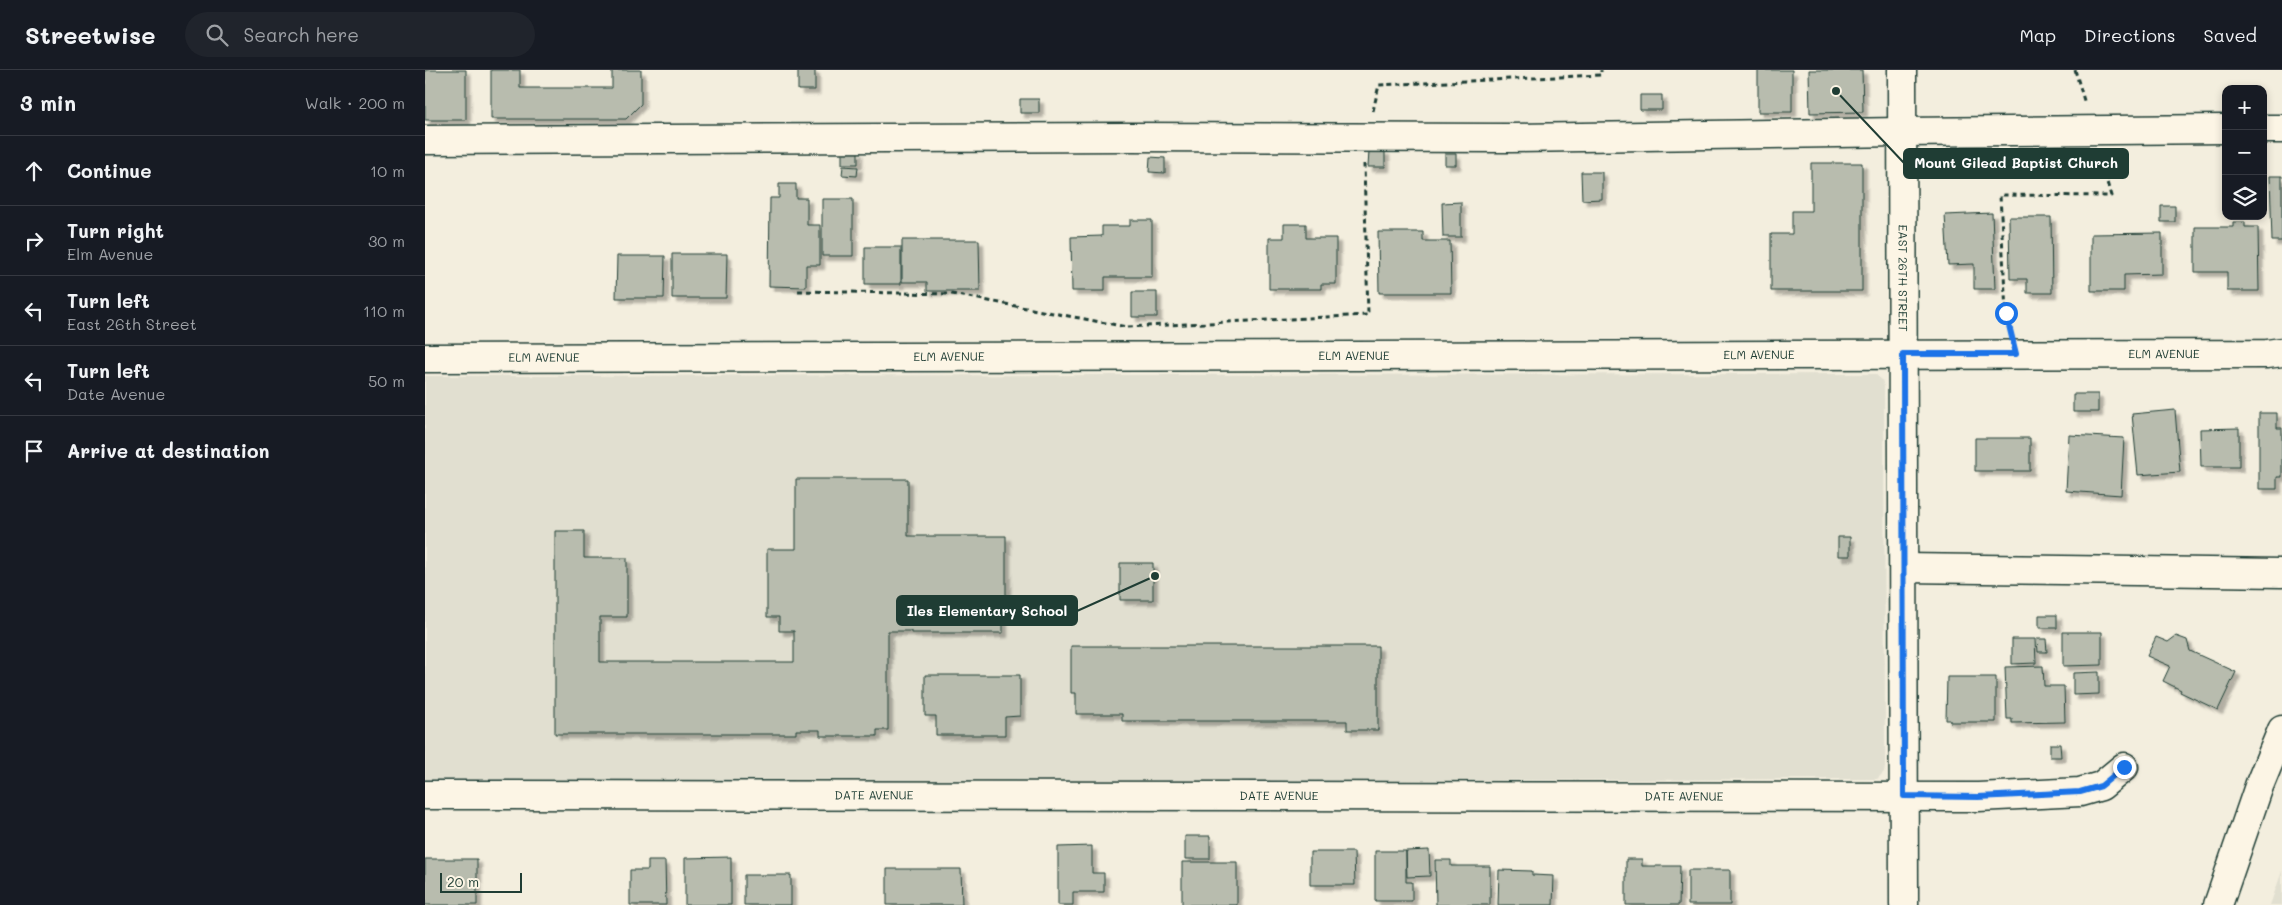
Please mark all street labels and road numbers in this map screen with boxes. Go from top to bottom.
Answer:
street label: EAST 26TH STREET [1895,224,1912,332]
street label: ELM AVENUE [2128,345,2200,361]
street label: ELM AVENUE [1723,346,1795,362]
street label: ELM AVENUE [1318,347,1390,363]
street label: ELM AVENUE [913,348,985,364]
street label: ELM AVENUE [508,349,580,365]
street label: DATE AVENUE [835,787,914,803]
street label: DATE AVENUE [1240,787,1319,803]
street label: DATE AVENUE [1645,788,1724,804]

